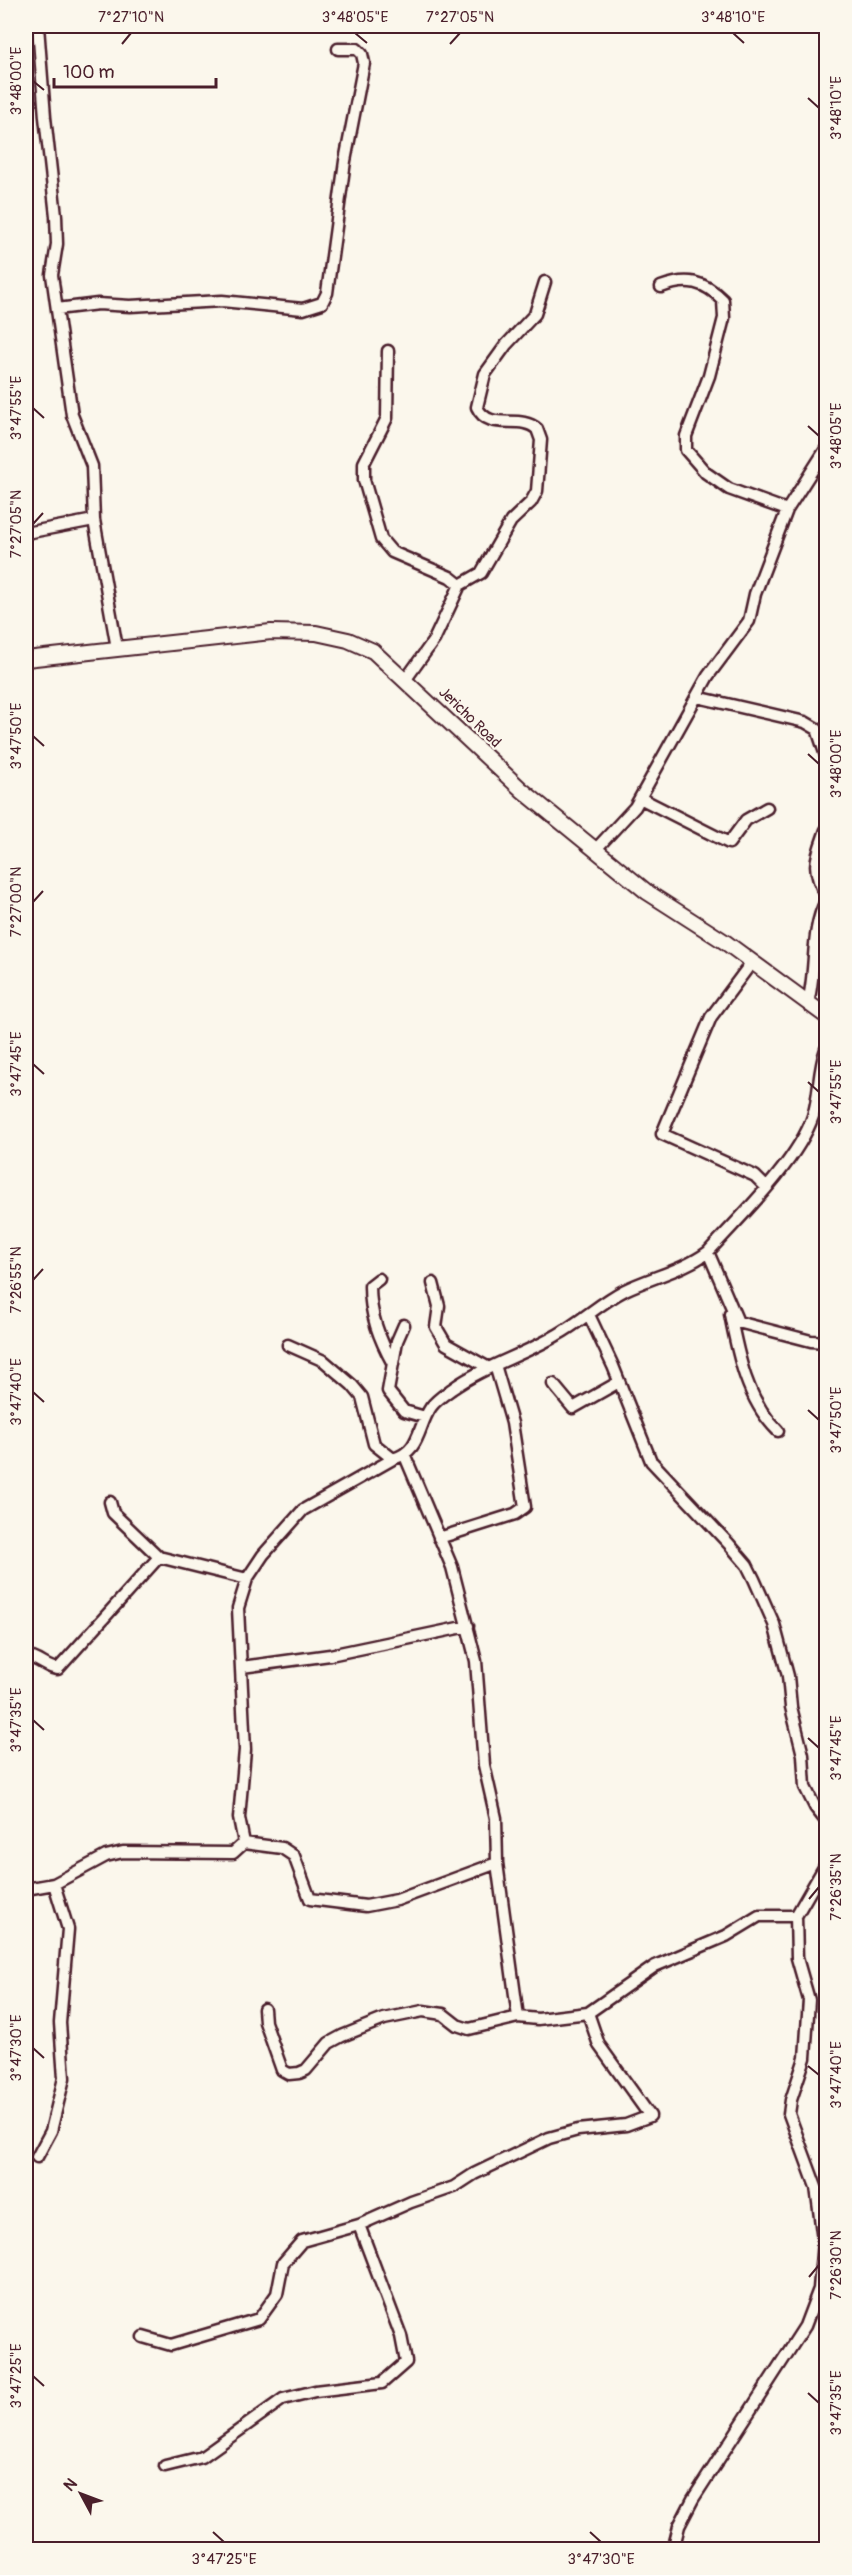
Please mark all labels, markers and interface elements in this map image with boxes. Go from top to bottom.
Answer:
text: 7°27'10"N [98,8,164,27]
text: 3°48'05"E [322,8,388,27]
text: 7°27'05"N [426,8,494,27]
text: 3°48'10"E [701,8,765,27]
text: 3°48'00"E [7,47,26,115]
scale bar [54,51,216,89]
text: 100 m [63,61,115,84]
text: 3°48'10"E [827,76,846,140]
text: 3°47'55"E [7,375,26,440]
text: 3°48'05"E [827,403,846,469]
text: 7°27'05"N [7,490,26,558]
street label: Jericho Road [434,683,505,752]
text: 3°47'50"E [7,702,26,769]
text: 3°48'00"E [827,730,846,798]
text: 7°27'00"N [7,867,26,937]
text: 3°47'45"E [7,1031,26,1097]
text: 3°47'55"E [827,1059,846,1124]
text: 7°26'55"N [7,1246,26,1314]
text: 3°47'40"E [7,1358,26,1426]
text: 3°47'50"E [827,1386,846,1453]
text: 3°47'35"E [7,1687,26,1752]
text: 3°47'45"E [827,1715,846,1781]
text: 7°26'35"N [827,1853,846,1921]
text: 3°47'30"E [7,2014,26,2082]
text: 3°47'40"E [827,2041,846,2109]
text: 7°26'30"N [827,2230,846,2300]
text: 3°47'25"E [7,2343,26,2408]
text: 3°47'35"E [827,2370,846,2435]
north arrow [51,2464,111,2524]
text: N [59,2474,82,2495]
text: 3°47'25"E [192,2550,257,2569]
text: 3°47'30"E [567,2550,635,2569]

